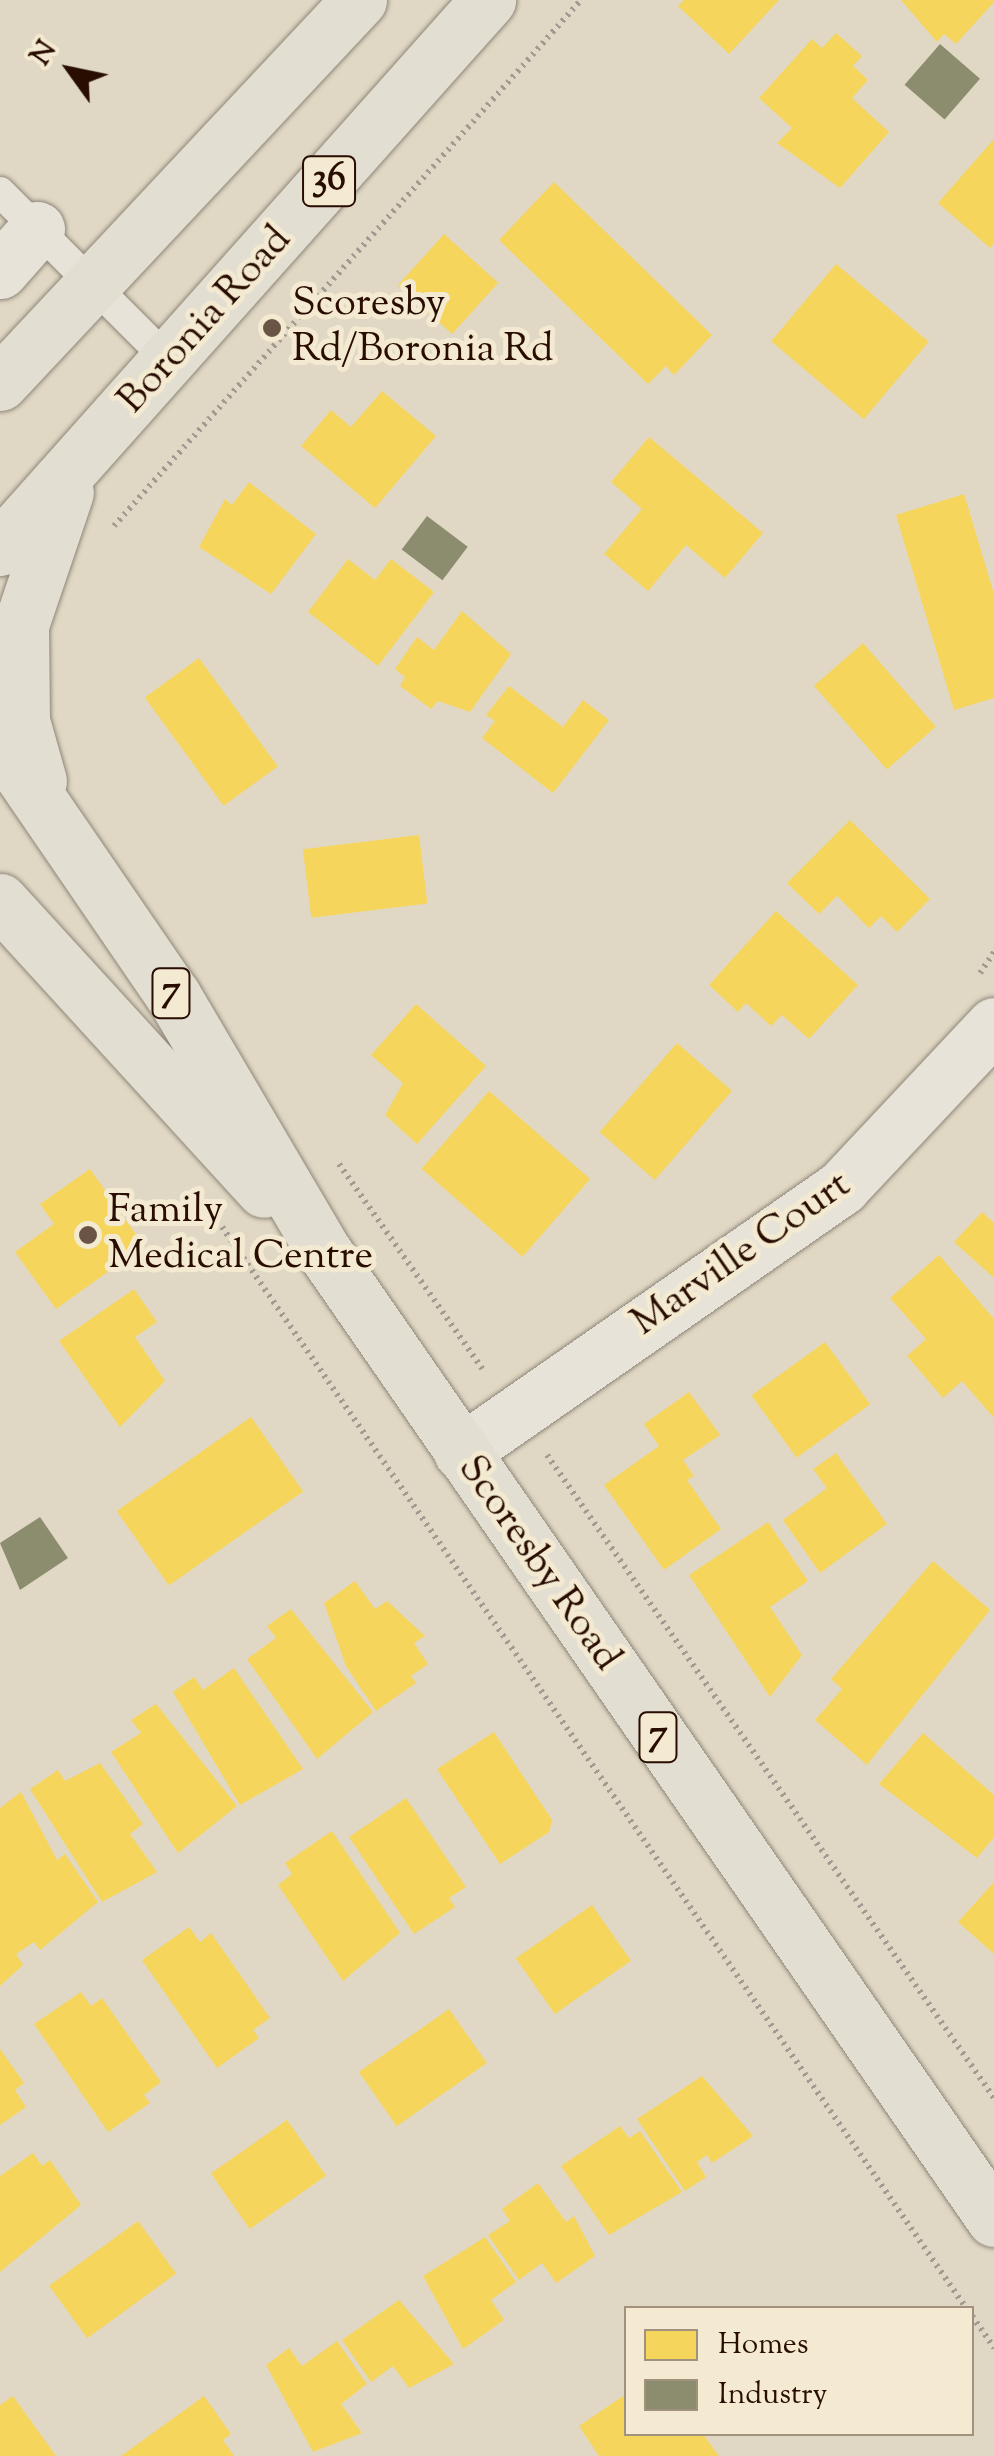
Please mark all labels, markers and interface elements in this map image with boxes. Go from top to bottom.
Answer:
north arrow [20,20,120,120]
text: N [22,33,68,74]
road number: 36 [302,148,356,214]
street label: Boronia Road [109,217,303,425]
place label: Scoresby Rd/Boronia Rd [292,281,554,375]
marker: Scoresby Rd/Boronia Rd [261,317,283,339]
road number: 7 [151,960,191,1026]
street label: Marville Court [623,1162,861,1348]
place label: Family Medical Centre [108,1188,373,1282]
marker: Family Medical Centre [77,1224,99,1246]
street label: Scoresby Road [446,1447,630,1681]
road number: 7 [638,1704,678,1770]
legend [624,2306,974,2436]
text: Homes [718,2324,808,2367]
text: Industry [718,2374,827,2417]

